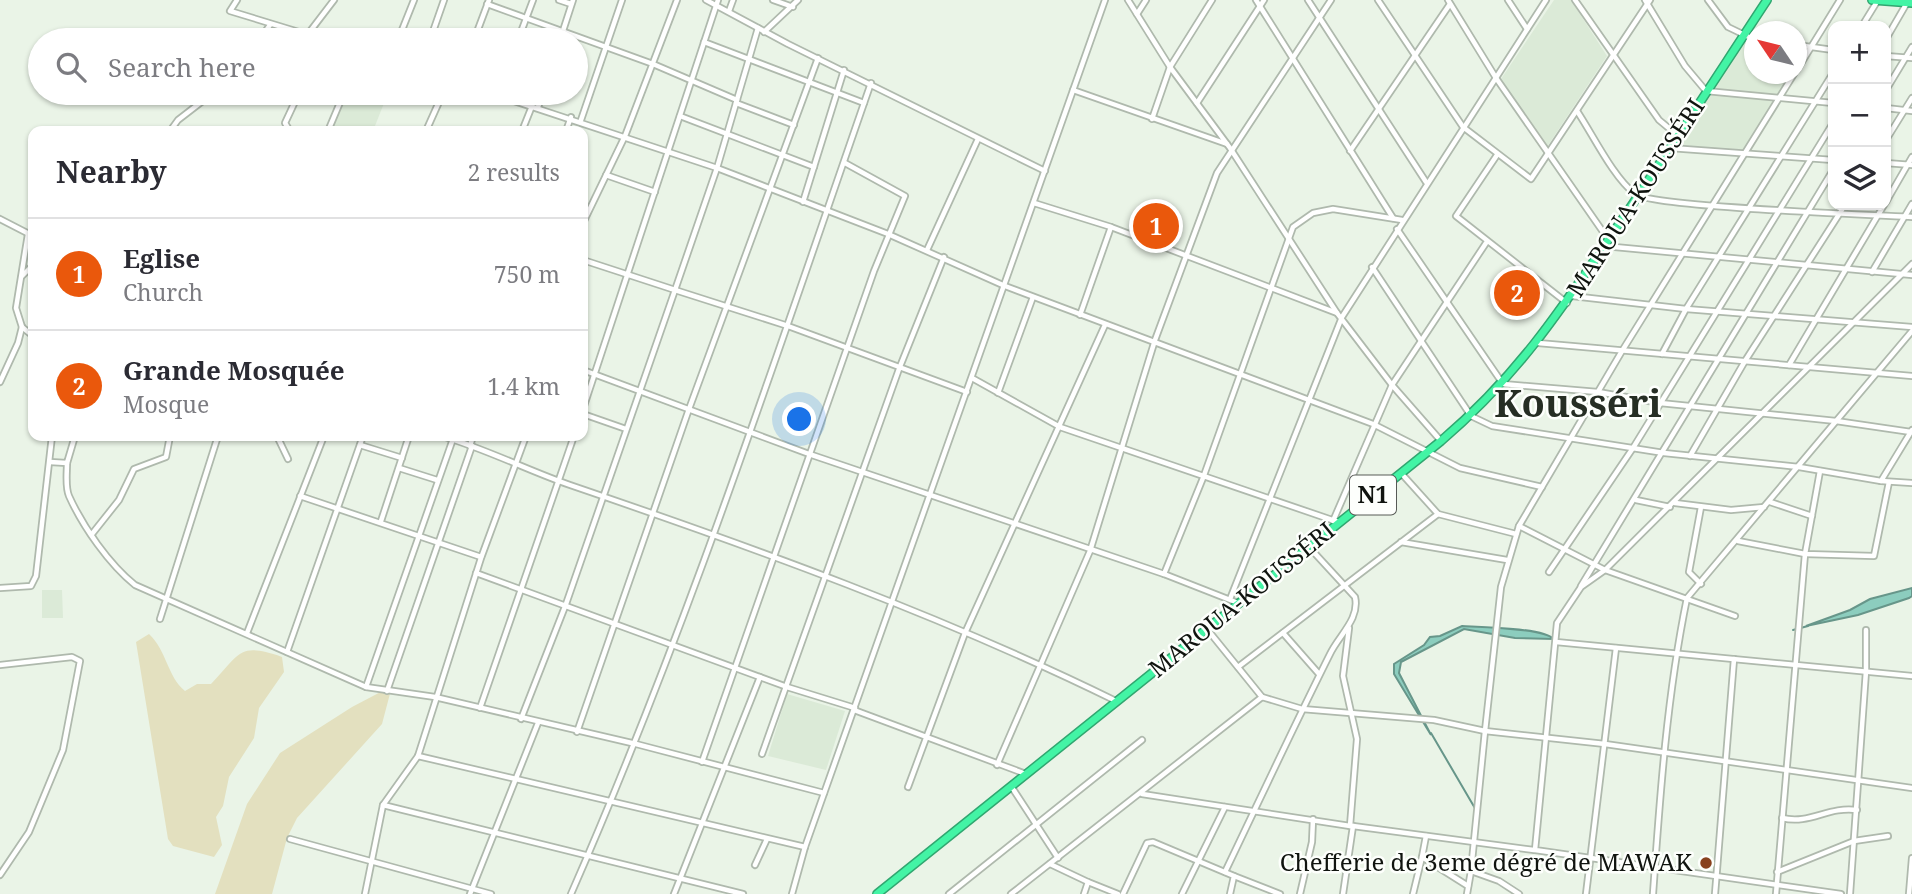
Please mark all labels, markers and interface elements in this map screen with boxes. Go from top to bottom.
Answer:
north arrow [1744,21,1807,84]
map controls [1828,21,1891,210]
button: + [1828,21,1891,84]
search box [28,28,588,105]
icon: search [52,48,90,86]
text: Search here [108,49,256,85]
button: − [1828,84,1891,147]
street label: MAROUA-KOUSSÉRI [1558,92,1711,303]
button: layers [1828,147,1891,210]
text: Nearby [56,151,167,192]
text: 2 results [467,156,560,188]
pin: 1 [1133,200,1179,252]
text: Eglise [123,240,200,276]
text: 1 [73,258,86,290]
text: 750 m [494,258,560,290]
pin: 2 [1494,267,1540,319]
text: Church [123,276,203,308]
text: Grande Mosquée [123,352,345,388]
text: 2 [73,370,86,402]
text: 1.4 km [487,370,560,402]
district label: Kousséri [1494,376,1662,428]
text: Mosque [123,388,209,420]
your location [782,402,816,436]
road number: N1 [1350,475,1396,514]
street label: MAROUA-KOUSSÉRI [1141,513,1341,684]
place label: Chefferie de 3eme dégré de MAWAK [1280,845,1693,878]
marker: Chefferie de 3eme dégré de MAWAK [1698,855,1714,871]

